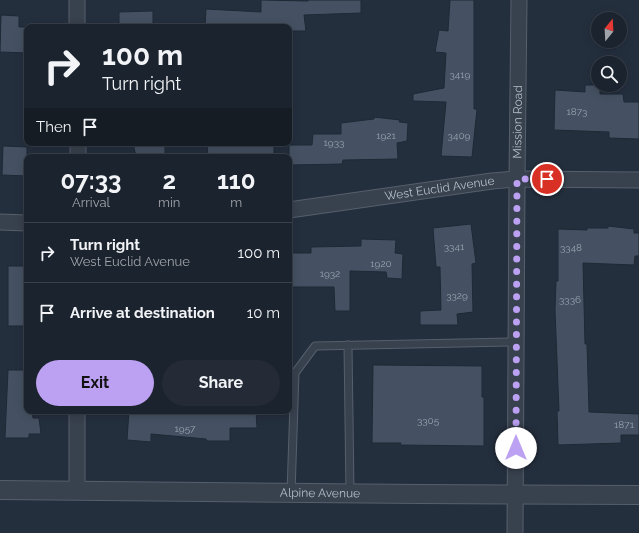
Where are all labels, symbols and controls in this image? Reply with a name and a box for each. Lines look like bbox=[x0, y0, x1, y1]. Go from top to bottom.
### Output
north arrow bbox=[591, 12, 627, 48]
map controls bbox=[591, 12, 627, 92]
text: 100 m bbox=[102, 39, 183, 72]
icon: right bbox=[36, 40, 88, 92]
button: search bbox=[591, 56, 627, 92]
house number: 3419 bbox=[450, 69, 471, 80]
text: Turn right bbox=[102, 73, 181, 94]
street label: Mission Road bbox=[510, 85, 525, 159]
house number: 1873 bbox=[567, 106, 587, 117]
icon: arrive bbox=[79, 116, 101, 138]
text: Then bbox=[36, 118, 71, 136]
house number: 1921 bbox=[376, 130, 397, 141]
house number: 3409 bbox=[448, 130, 471, 141]
house number: 1933 bbox=[324, 137, 344, 148]
pin bbox=[530, 162, 564, 196]
text: 07:33 bbox=[61, 166, 121, 195]
text: 2 bbox=[162, 166, 176, 195]
text: 110 bbox=[217, 166, 255, 195]
icon: arrive bbox=[536, 168, 558, 190]
street label: West Euclid Avenue bbox=[384, 174, 495, 203]
text: Arrival bbox=[72, 195, 110, 210]
text: min bbox=[158, 195, 180, 210]
text: m bbox=[230, 195, 242, 210]
text: Turn right bbox=[70, 236, 140, 254]
house number: 3341 bbox=[444, 241, 465, 252]
icon: right bbox=[36, 242, 58, 264]
house number: 3348 bbox=[560, 242, 582, 253]
text: 100 m bbox=[238, 244, 280, 262]
text: West Euclid Avenue bbox=[70, 254, 190, 269]
house number: 1920 bbox=[370, 258, 392, 269]
house number: 1932 bbox=[320, 268, 340, 279]
house number: 3329 bbox=[446, 290, 468, 301]
house number: 3336 bbox=[559, 294, 581, 305]
icon: arrive bbox=[36, 302, 58, 324]
text: Arrive at destination bbox=[70, 304, 215, 322]
text: 10 m bbox=[247, 304, 280, 322]
button: Exit bbox=[36, 360, 154, 406]
button: Share bbox=[162, 360, 280, 406]
house number: 3305 bbox=[417, 415, 440, 426]
house number: 1871 bbox=[614, 419, 635, 430]
house number: 1957 bbox=[175, 423, 196, 434]
position arrow bbox=[495, 427, 537, 469]
street label: Alpine Avenue bbox=[280, 486, 360, 500]

